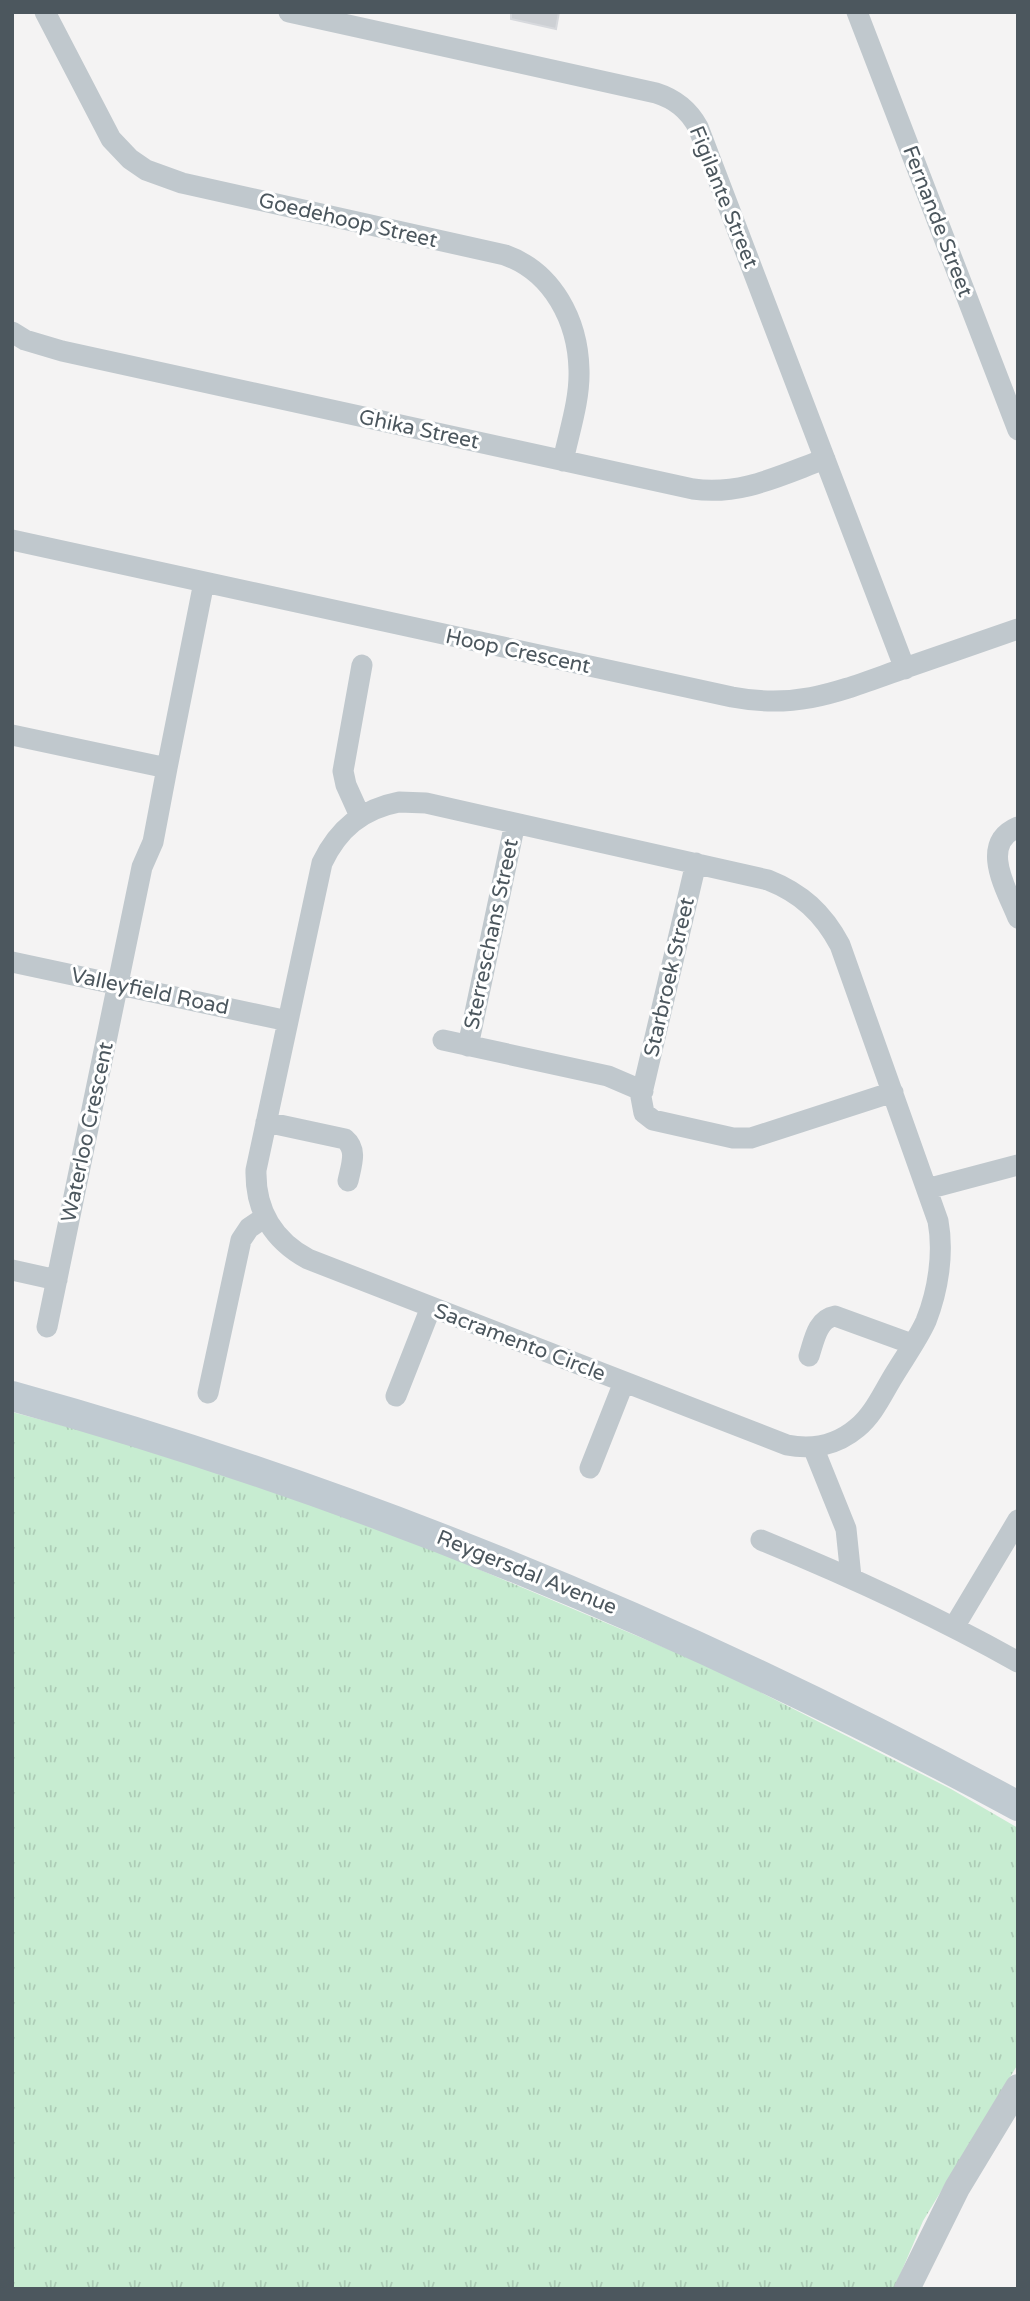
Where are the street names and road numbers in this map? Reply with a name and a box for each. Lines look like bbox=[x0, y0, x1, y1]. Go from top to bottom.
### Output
street label: Figilante Street bbox=[684, 122, 763, 272]
street label: Fernande Street bbox=[897, 142, 978, 300]
street label: Goedehoop Street bbox=[256, 188, 440, 253]
street label: Ghika Street bbox=[356, 405, 481, 454]
street label: Hoop Crescent bbox=[443, 624, 593, 679]
street label: Sterreschans Street bbox=[459, 837, 524, 1032]
street label: Starbroek Street bbox=[639, 895, 700, 1059]
street label: Valleyfield Road bbox=[69, 963, 231, 1020]
street label: Waterloo Crescent bbox=[56, 1040, 119, 1225]
street label: Sacramento Circle bbox=[431, 1298, 609, 1387]
street label: Reygersdal Avenue bbox=[433, 1525, 621, 1620]

